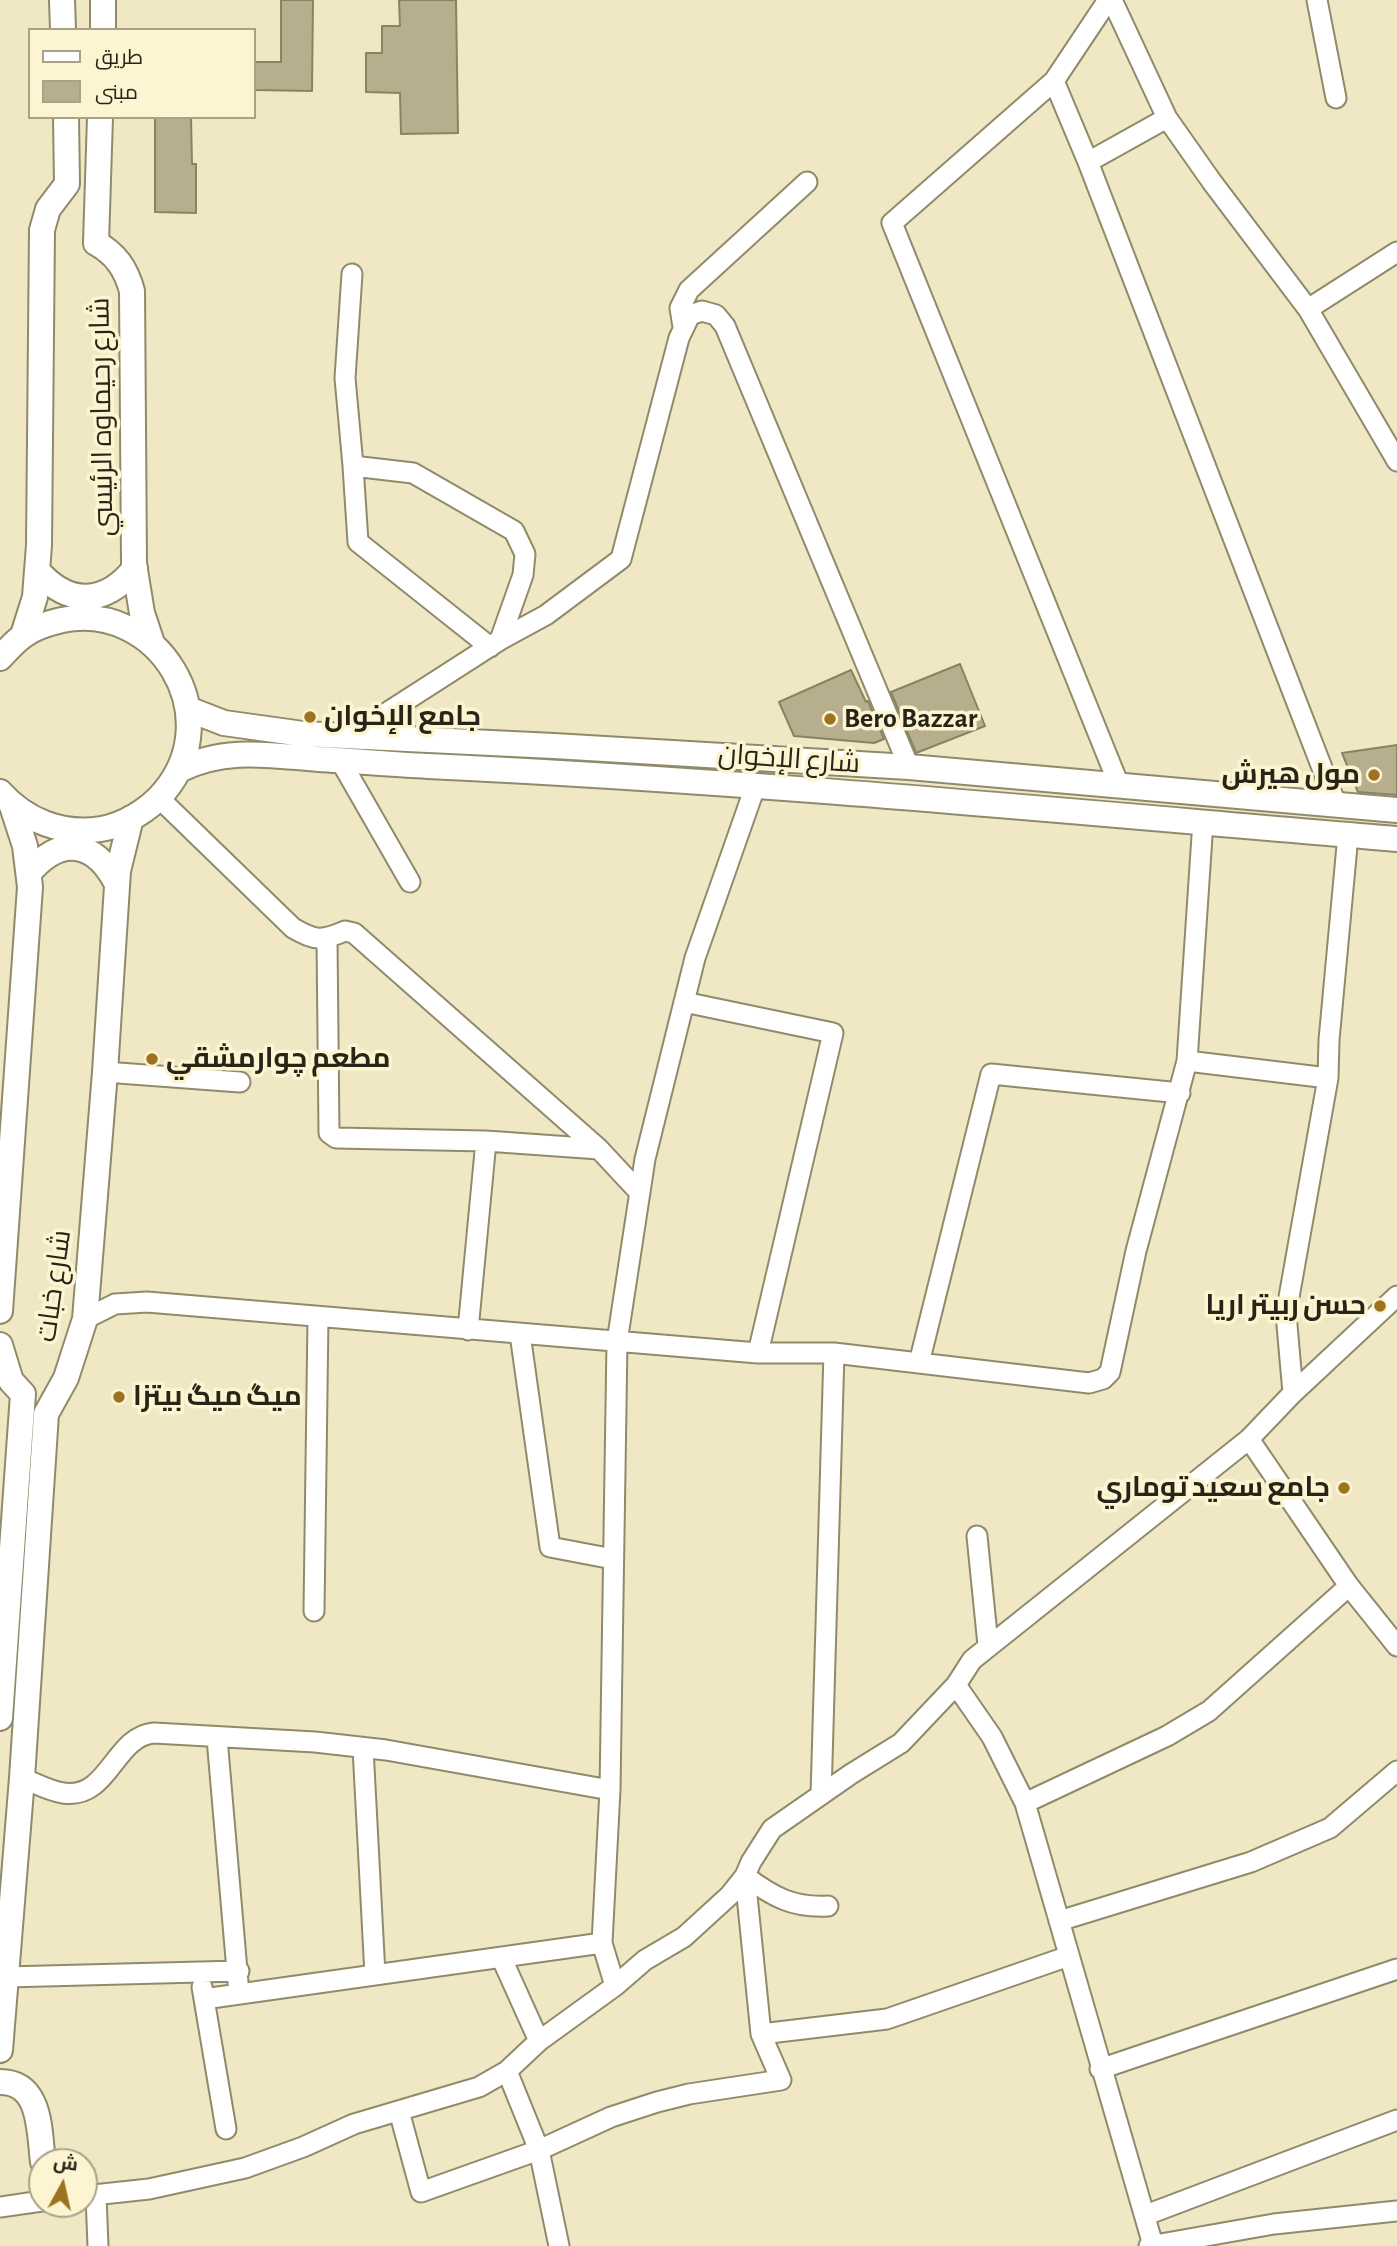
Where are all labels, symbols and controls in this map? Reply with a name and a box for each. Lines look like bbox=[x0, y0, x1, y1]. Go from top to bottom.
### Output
legend bbox=[28, 28, 256, 119]
text: طريق bbox=[95, 47, 143, 68]
text: مبنى bbox=[95, 82, 138, 103]
street label: شارع رحيماوه الرئيسي bbox=[83, 297, 121, 537]
place label: جامع الإخوان bbox=[324, 700, 481, 734]
place label: Bero Bazzar bbox=[844, 702, 978, 736]
marker: جامع الإخوان bbox=[302, 709, 318, 725]
marker: Bero Bazzar bbox=[822, 711, 838, 727]
street label: شارع الإخوان bbox=[717, 737, 861, 781]
place label: مول هيرش bbox=[1222, 758, 1360, 792]
marker: مول هيرش bbox=[1366, 767, 1382, 783]
place label: مطعم چوارمشقي bbox=[166, 1042, 391, 1076]
marker: مطعم چوارمشقي bbox=[144, 1051, 160, 1067]
street label: شارع خبات bbox=[29, 1228, 79, 1344]
place label: حسن ربيتر اريا bbox=[1206, 1289, 1366, 1323]
marker: حسن ربيتر اريا bbox=[1372, 1298, 1388, 1314]
place label: ميگ ميگ بيتزا bbox=[133, 1380, 302, 1414]
marker: ميگ ميگ بيتزا bbox=[111, 1389, 127, 1405]
place label: جامع سعيد توماري bbox=[1096, 1471, 1330, 1505]
marker: جامع سعيد توماري bbox=[1336, 1480, 1352, 1496]
north arrow bbox=[28, 2148, 98, 2218]
text: ش bbox=[52, 2153, 79, 2175]

